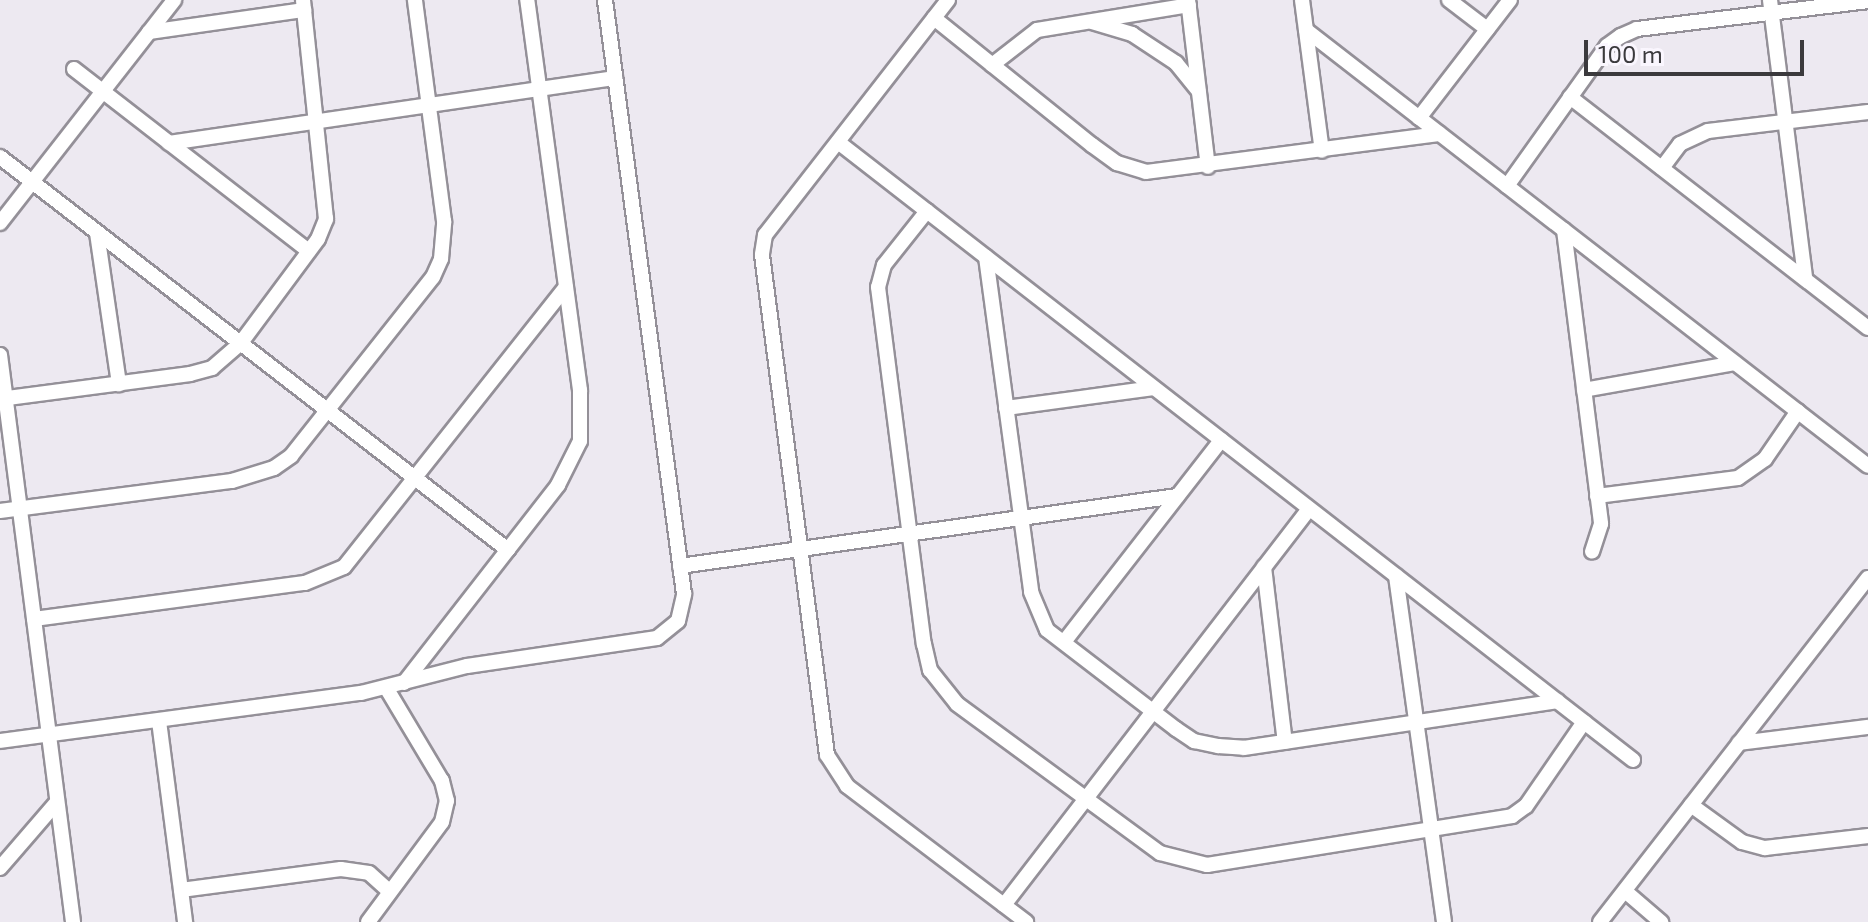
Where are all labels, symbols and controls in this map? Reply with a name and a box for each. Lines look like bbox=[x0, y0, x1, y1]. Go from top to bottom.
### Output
scale bar bbox=[1588, 24, 1808, 74]
text: 100 m bbox=[1598, 39, 1663, 68]

